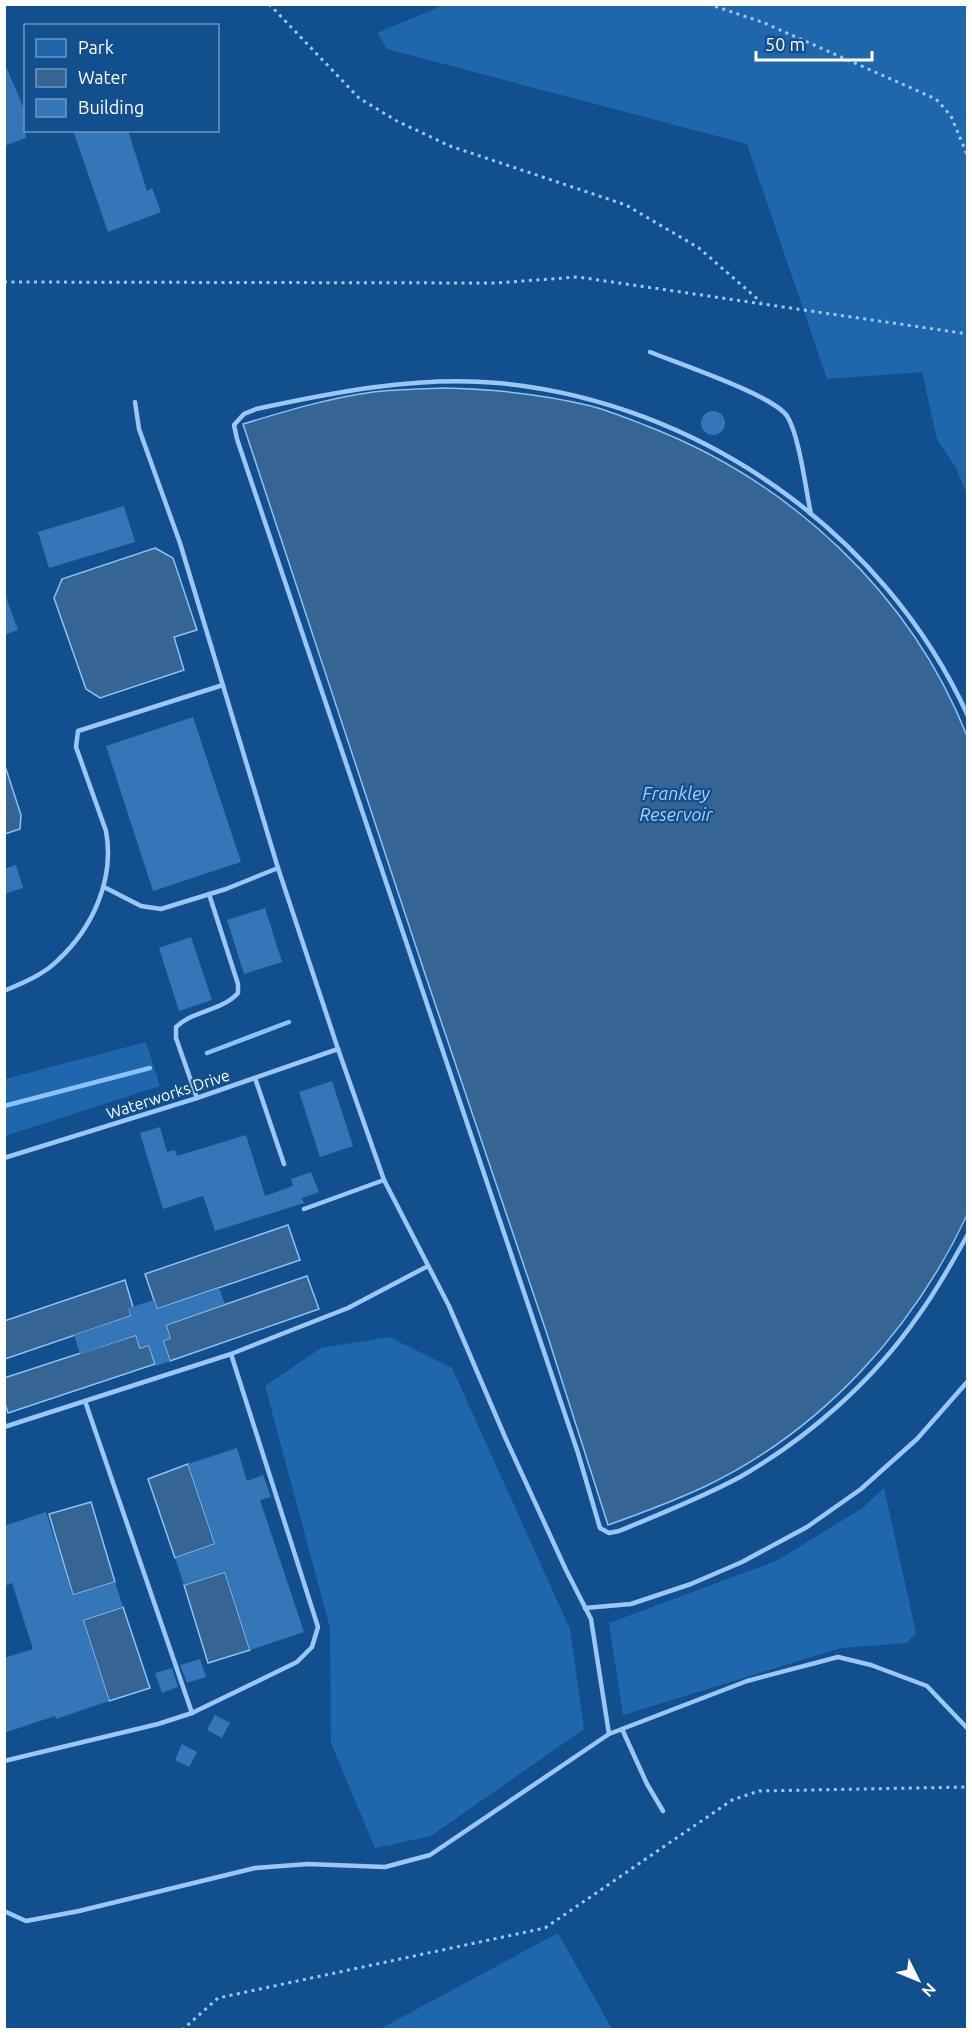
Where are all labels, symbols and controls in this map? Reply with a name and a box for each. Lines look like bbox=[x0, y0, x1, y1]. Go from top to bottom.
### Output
legend bbox=[24, 24, 219, 132]
scale bar bbox=[756, 24, 872, 62]
text: 50 m bbox=[765, 34, 805, 54]
text: Park bbox=[78, 37, 114, 57]
text: Water bbox=[78, 67, 128, 87]
text: Building bbox=[78, 97, 144, 117]
water label: Frankley Reservoir bbox=[639, 783, 714, 824]
street label: Waterworks Drive bbox=[104, 1066, 232, 1122]
north arrow bbox=[888, 1950, 948, 2010]
text: N bbox=[918, 1980, 940, 2001]

